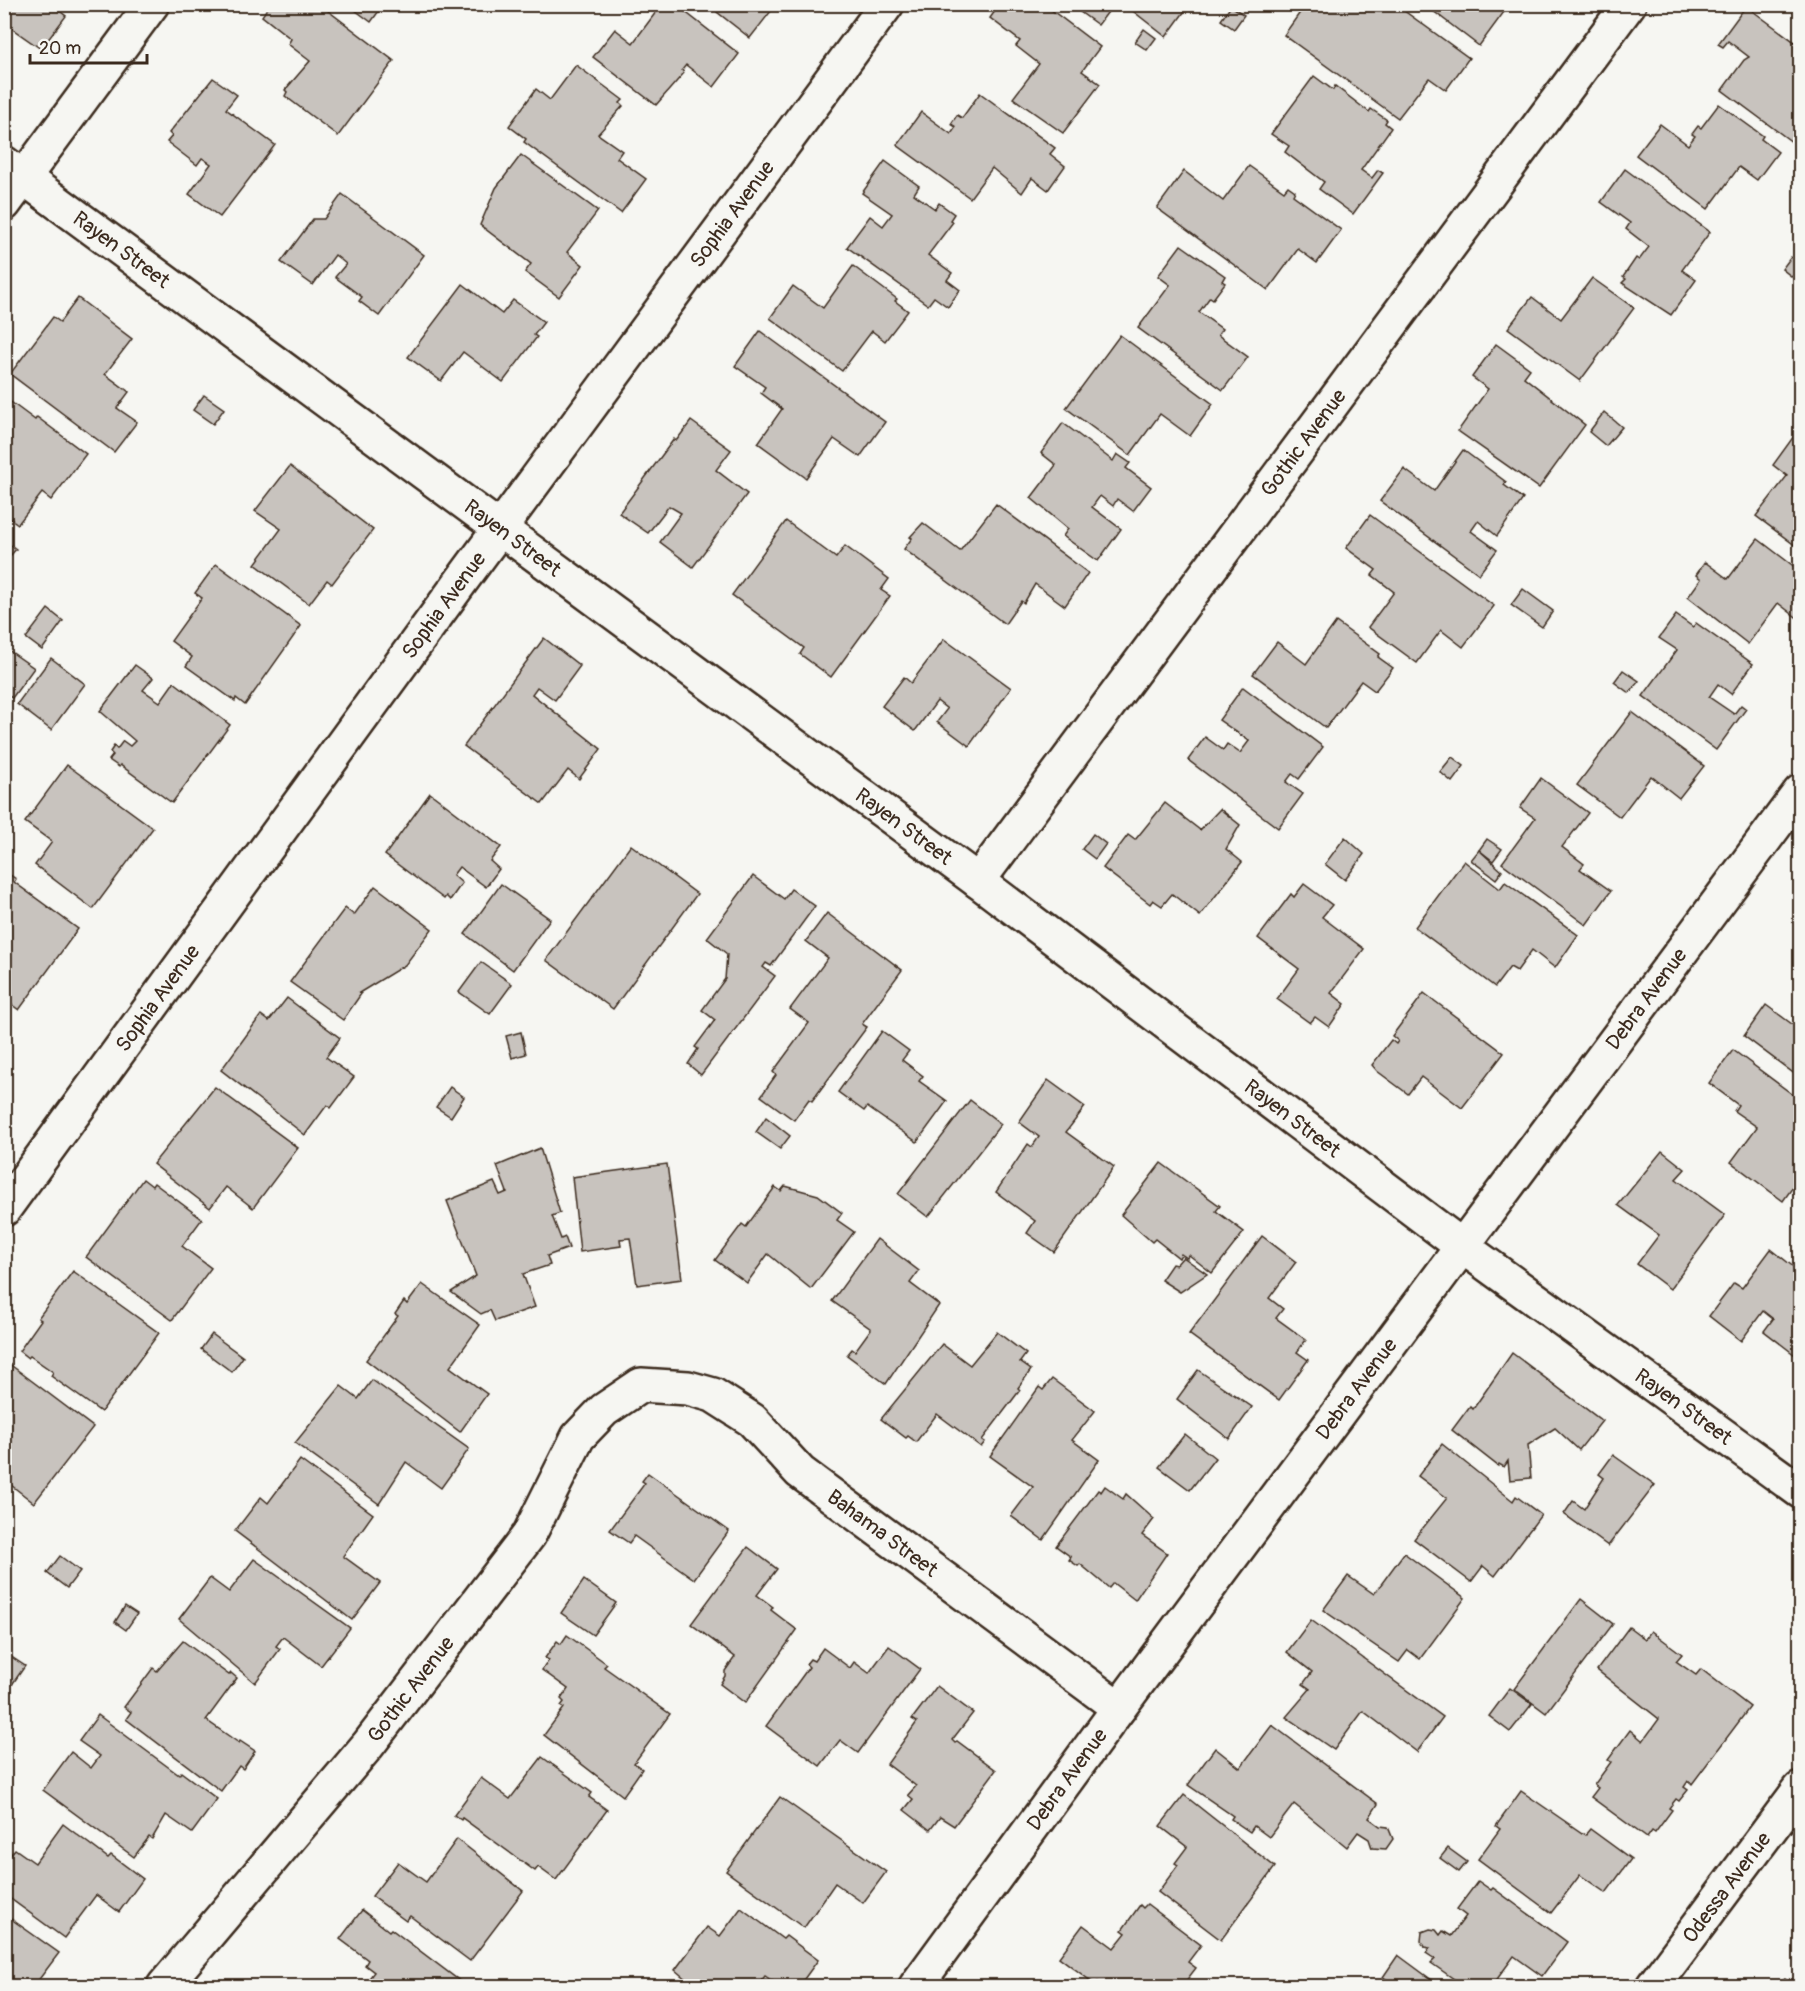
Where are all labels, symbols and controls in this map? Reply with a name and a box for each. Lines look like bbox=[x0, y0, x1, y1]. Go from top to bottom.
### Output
scale bar bbox=[30, 27, 147, 65]
text: 20 m bbox=[39, 37, 81, 60]
street label: Sophia Avenue bbox=[684, 155, 781, 273]
street label: Rayen Street bbox=[67, 205, 176, 295]
street label: Gothic Avenue bbox=[1255, 383, 1353, 502]
street label: Rayen Street bbox=[458, 494, 567, 583]
street label: Sophia Avenue bbox=[396, 546, 493, 664]
street label: Rayen Street bbox=[850, 782, 958, 872]
street label: Sophia Avenue bbox=[110, 939, 207, 1057]
street label: Debra Avenue bbox=[1600, 942, 1694, 1055]
street label: Rayen Street bbox=[1238, 1074, 1346, 1164]
street label: Debra Avenue bbox=[1310, 1332, 1404, 1445]
street label: Rayen Street bbox=[1629, 1363, 1738, 1452]
street label: Bahama Street bbox=[822, 1484, 944, 1584]
street label: Gothic Avenue bbox=[362, 1630, 461, 1748]
street label: Debra Avenue bbox=[1021, 1723, 1114, 1836]
street label: Odessa Avenue bbox=[1677, 1826, 1778, 1949]

